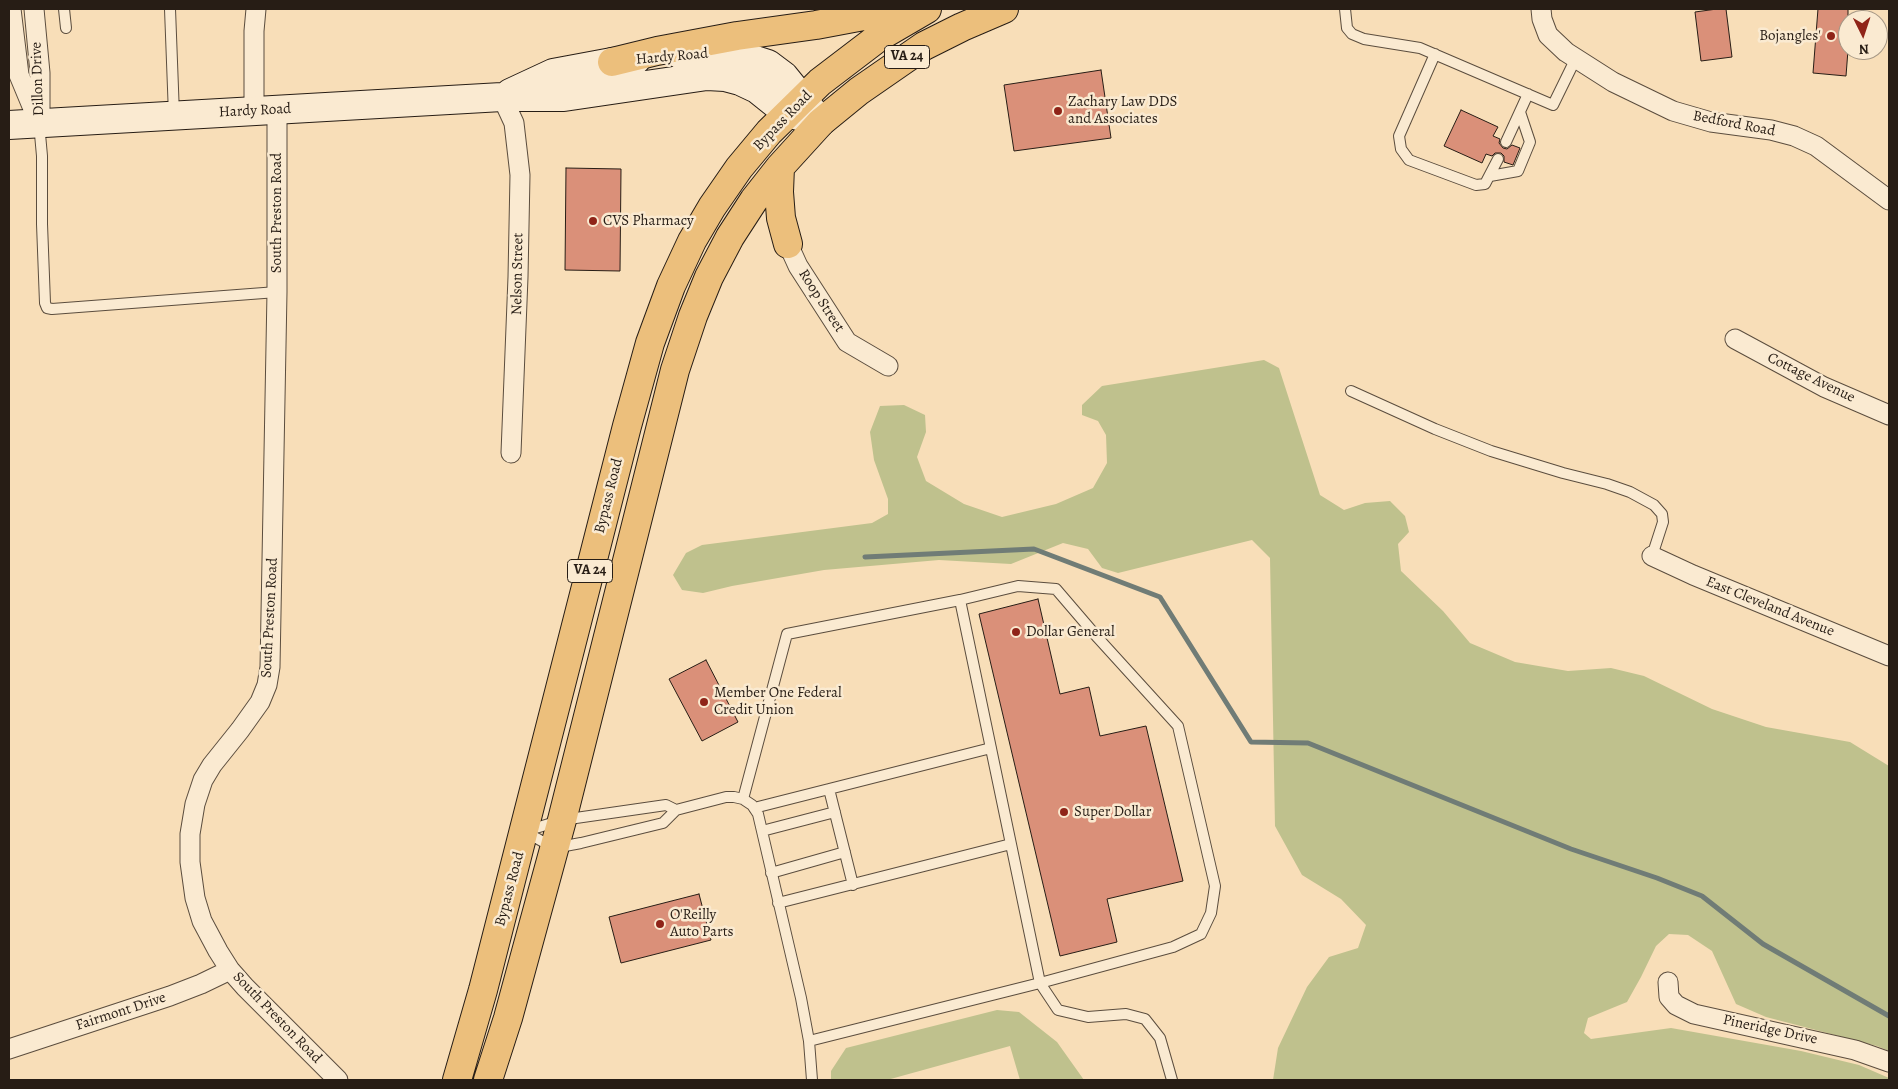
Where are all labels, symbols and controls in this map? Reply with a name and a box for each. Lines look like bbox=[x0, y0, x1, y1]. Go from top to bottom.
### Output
north arrow bbox=[1838, 10, 1888, 60]
place label: Bojangles' bbox=[1759, 27, 1821, 45]
marker: Bojangles' bbox=[1825, 30, 1837, 42]
text: N bbox=[1858, 40, 1870, 59]
street label: Dillon Drive bbox=[28, 41, 48, 117]
street label: Hardy Road bbox=[635, 45, 709, 69]
road number: VA 24 bbox=[884, 46, 930, 68]
street label: Bypass Road bbox=[750, 87, 816, 155]
place label: Zachary Law DDS and Associates bbox=[1068, 93, 1177, 128]
street label: Hardy Road bbox=[218, 100, 292, 122]
marker: Zachary Law DDS and Associates bbox=[1052, 105, 1064, 117]
street label: Bedford Road bbox=[1691, 107, 1777, 141]
street label: South Preston Road bbox=[268, 153, 286, 273]
place label: CVS Pharmacy bbox=[603, 212, 694, 230]
marker: CVS Pharmacy bbox=[587, 215, 599, 227]
street label: Nelson Street bbox=[508, 233, 528, 315]
street label: Roop Street bbox=[794, 266, 848, 336]
street label: Cottage Avenue bbox=[1764, 349, 1858, 407]
street label: Bypass Road bbox=[591, 457, 627, 535]
street label: South Preston Road bbox=[258, 557, 282, 679]
road number: VA 24 bbox=[568, 560, 612, 582]
street label: East Cleveland Avenue bbox=[1703, 573, 1837, 641]
place label: Dollar General bbox=[1026, 623, 1115, 641]
marker: Dollar General bbox=[1010, 626, 1022, 638]
place label: Member One Federal Credit Union bbox=[714, 684, 842, 719]
marker: Member One Federal Credit Union bbox=[698, 696, 710, 708]
place label: Super Dollar bbox=[1074, 803, 1151, 821]
marker: Super Dollar bbox=[1058, 806, 1070, 818]
street label: Bypass Road bbox=[491, 850, 529, 928]
place label: O'Reilly Auto Parts bbox=[670, 906, 734, 941]
marker: O'Reilly Auto Parts bbox=[654, 918, 666, 930]
street label: South Preston Road bbox=[229, 968, 325, 1068]
street label: Fairmont Drive bbox=[74, 989, 168, 1035]
street label: Pineridge Drive bbox=[1721, 1011, 1819, 1049]

